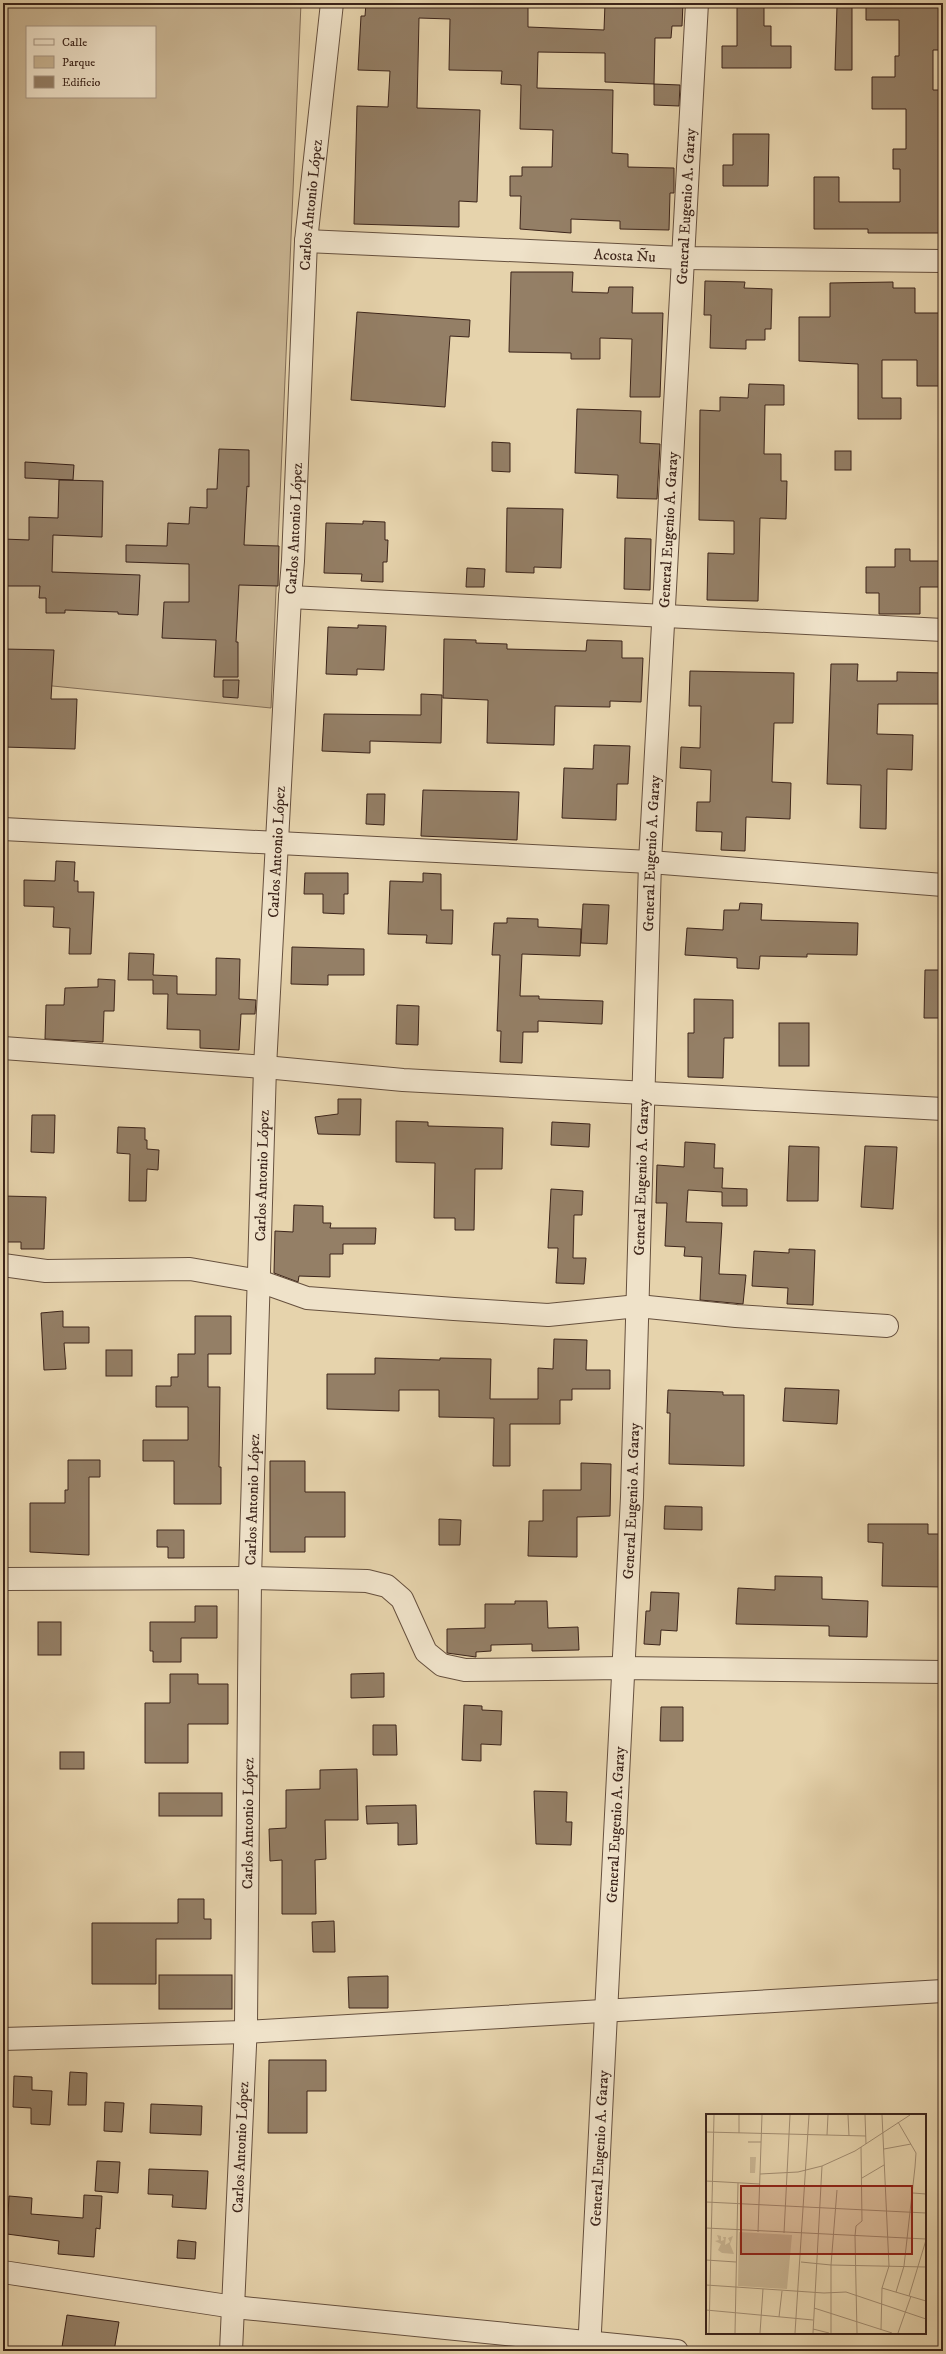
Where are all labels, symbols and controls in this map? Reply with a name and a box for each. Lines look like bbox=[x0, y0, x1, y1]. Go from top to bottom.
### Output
legend bbox=[26, 26, 156, 98]
text: Calle bbox=[62, 35, 87, 50]
text: Parque bbox=[62, 55, 95, 70]
text: Edificio bbox=[62, 75, 101, 90]
street label: General Eugenio A. Garay bbox=[673, 127, 700, 285]
street label: Carlos Antonio López bbox=[296, 138, 327, 271]
street label: Acosta Ñu bbox=[593, 245, 656, 267]
street label: General Eugenio A. Garay bbox=[655, 450, 682, 609]
street label: Carlos Antonio López bbox=[281, 462, 307, 595]
street label: General Eugenio A. Garay bbox=[639, 774, 665, 932]
street label: Carlos Antonio López bbox=[264, 785, 290, 918]
street label: General Eugenio A. Garay bbox=[630, 1098, 653, 1256]
street label: Carlos Antonio López bbox=[251, 1109, 274, 1242]
street label: General Eugenio A. Garay bbox=[619, 1422, 644, 1580]
street label: Carlos Antonio López bbox=[241, 1433, 264, 1566]
street label: General Eugenio A. Garay bbox=[603, 1745, 629, 1903]
street label: Carlos Antonio López bbox=[238, 1757, 258, 1889]
street label: General Eugenio A. Garay bbox=[586, 2069, 613, 2227]
street label: Carlos Antonio López bbox=[228, 2080, 253, 2214]
inset map bbox=[706, 2114, 926, 2334]

